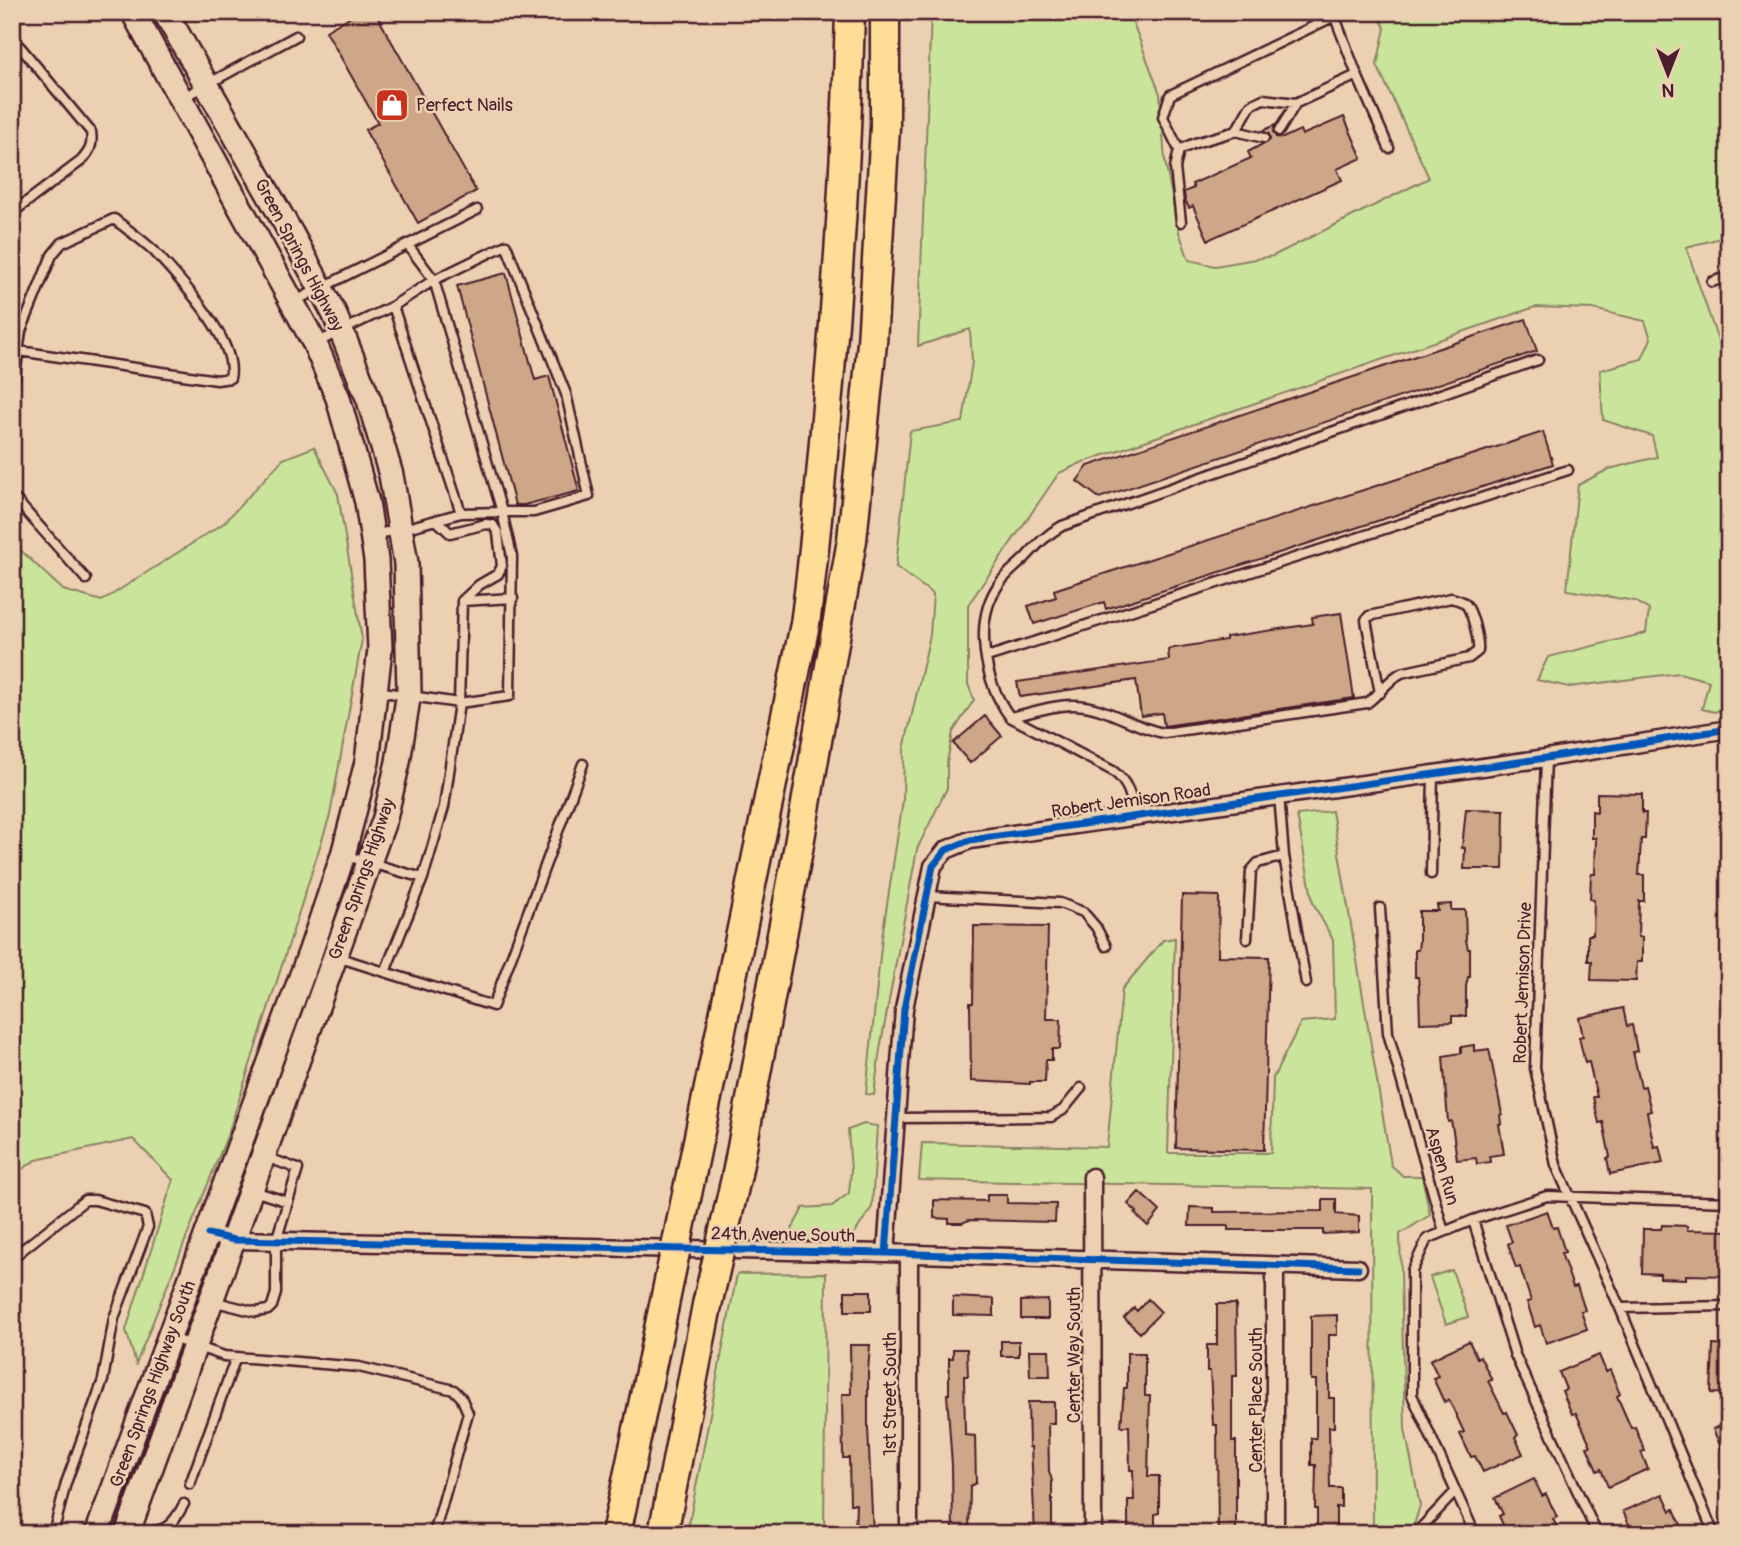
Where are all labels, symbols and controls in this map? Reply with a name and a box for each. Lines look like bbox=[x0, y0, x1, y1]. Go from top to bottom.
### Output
north arrow bbox=[1632, 38, 1702, 108]
text: N bbox=[1661, 78, 1674, 102]
shop icon: Perfect Nails bbox=[373, 86, 411, 124]
place label: Perfect Nails bbox=[416, 94, 513, 117]
street label: Green Springs Highway bbox=[249, 175, 349, 336]
street label: Robert Jemison Road bbox=[1050, 778, 1212, 824]
street label: Green Springs Highway bbox=[324, 795, 401, 963]
street label: Robert Jemison Drive bbox=[1509, 902, 1537, 1064]
street label: Aspen Run bbox=[1420, 1124, 1464, 1208]
street label: 24th Avenue South bbox=[711, 1222, 855, 1248]
street label: Green Springs Highway South bbox=[105, 1277, 201, 1491]
street label: Center Way South bbox=[1063, 1287, 1086, 1423]
street label: Center Place South bbox=[1245, 1327, 1268, 1473]
street label: 1st Street South bbox=[879, 1332, 902, 1456]

